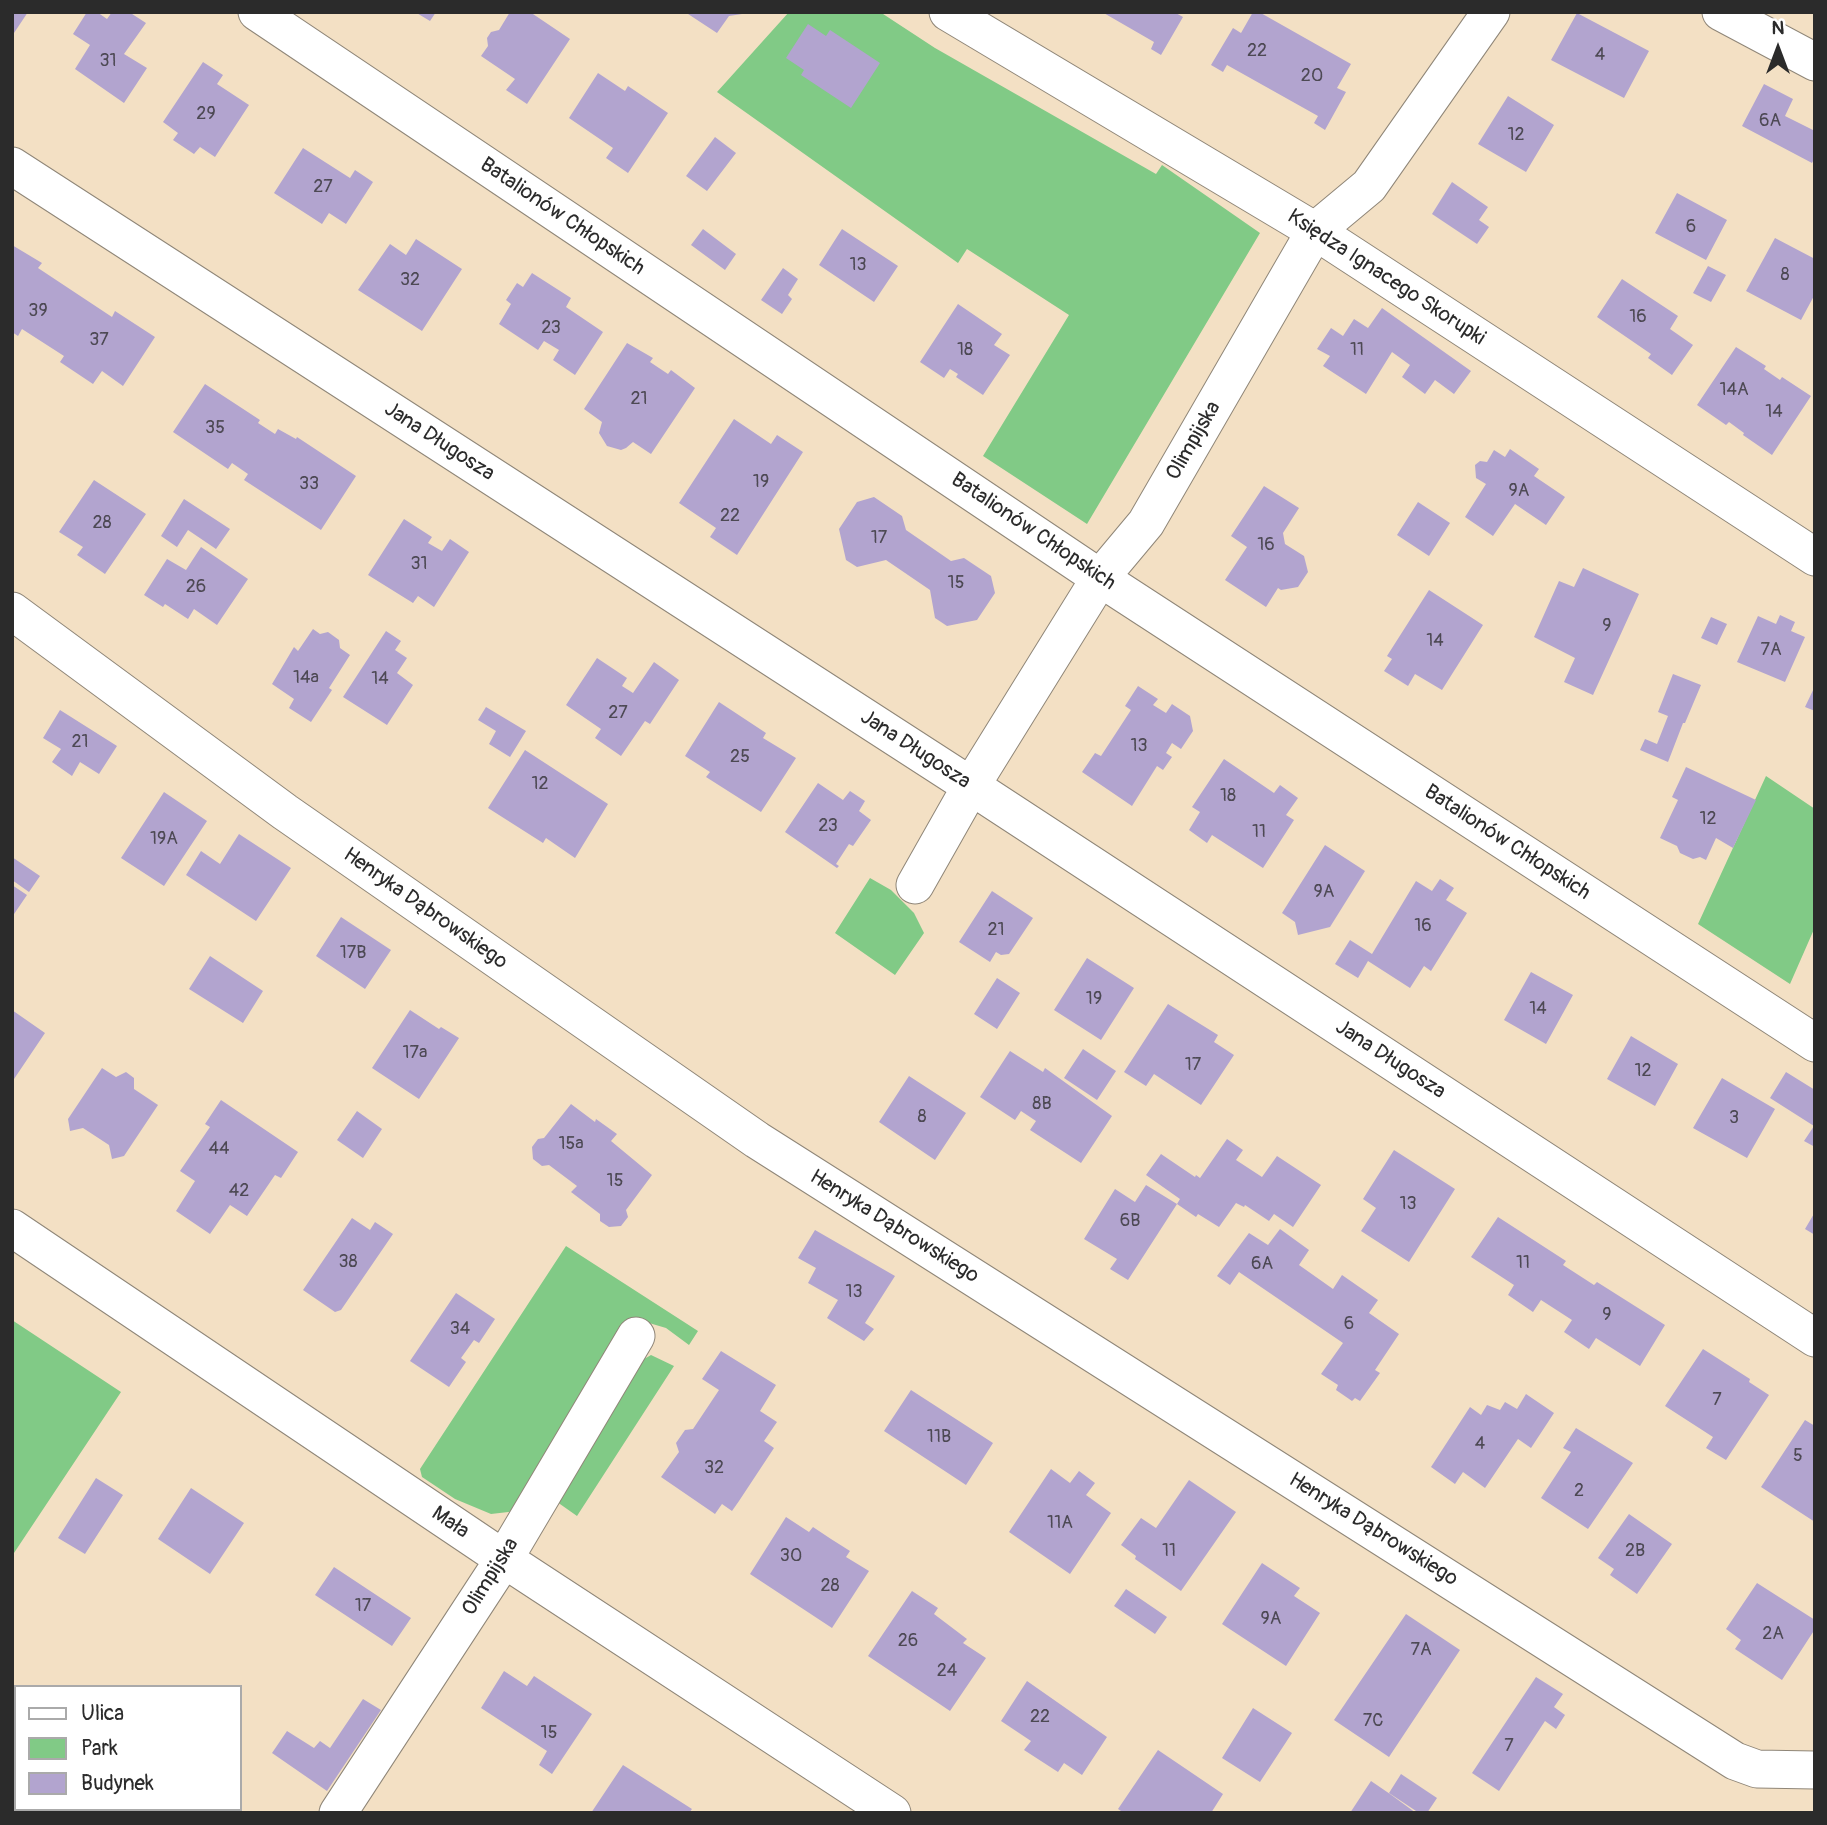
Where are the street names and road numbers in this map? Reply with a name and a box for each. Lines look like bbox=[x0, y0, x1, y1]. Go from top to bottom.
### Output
street label: Batalionów Chłopskich bbox=[475, 153, 649, 281]
street label: Księdza Ignacego Skorupki bbox=[1282, 205, 1490, 351]
street label: Jana Długosza bbox=[379, 397, 499, 487]
street label: Olimpijska bbox=[1161, 397, 1227, 485]
street label: Batalionów Chłopskich bbox=[946, 468, 1120, 596]
street label: Jana Długosza bbox=[855, 705, 975, 795]
street label: Batalionów Chłopskich bbox=[1419, 780, 1595, 906]
street label: Henryka Dąbrowskiego bbox=[338, 843, 512, 975]
street label: Jana Długosza bbox=[1330, 1015, 1450, 1105]
street label: Henryka Dąbrowskiego bbox=[805, 1165, 983, 1289]
street label: Henryka Dąbrowskiego bbox=[1284, 1468, 1462, 1592]
street label: Mała bbox=[426, 1501, 474, 1545]
street label: Olimpijska bbox=[457, 1533, 525, 1621]

